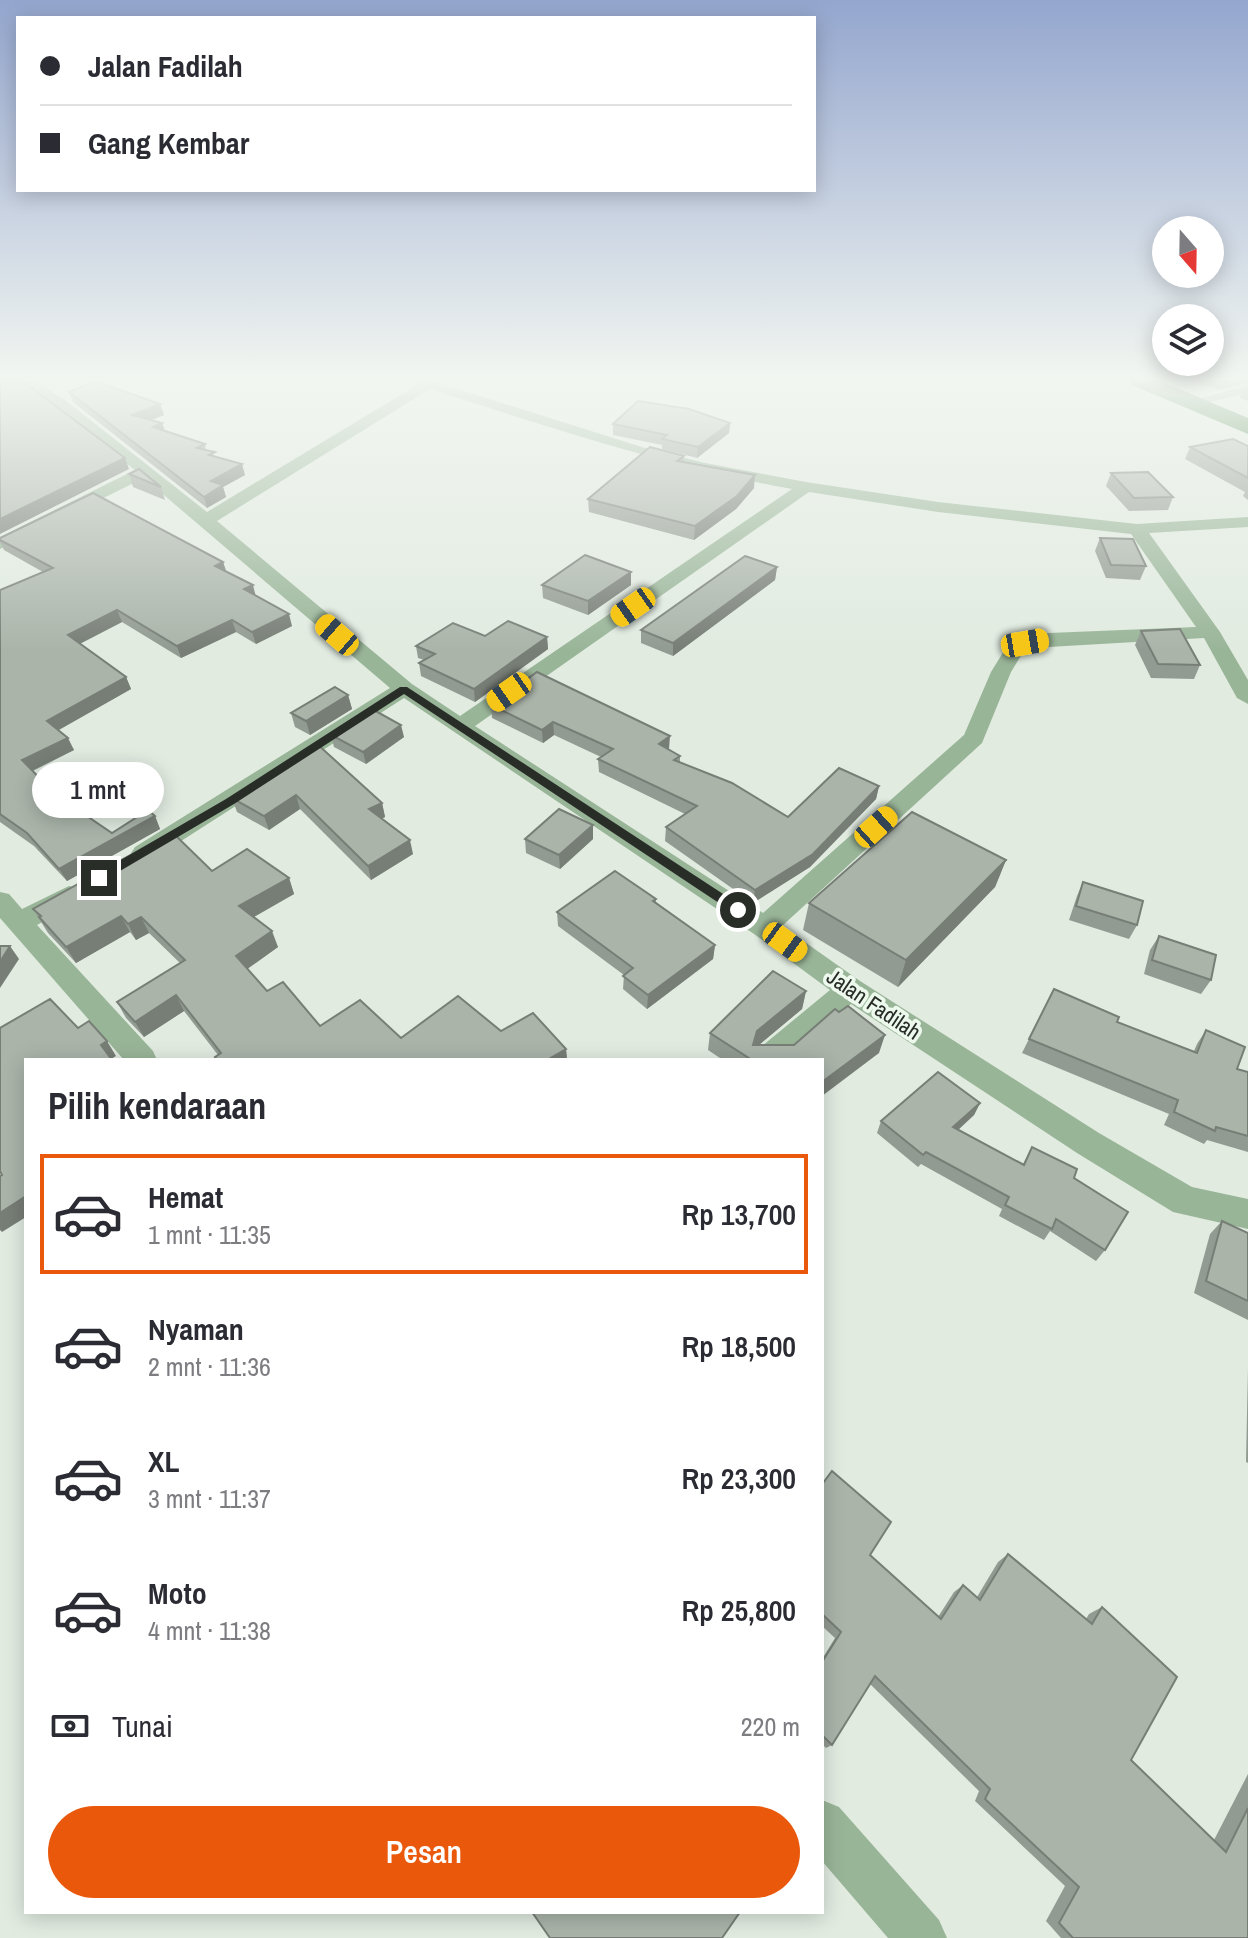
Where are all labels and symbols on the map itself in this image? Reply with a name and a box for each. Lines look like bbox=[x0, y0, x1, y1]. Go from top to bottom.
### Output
north arrow bbox=[1152, 216, 1224, 288]
car bbox=[606, 583, 660, 631]
car bbox=[311, 610, 363, 660]
car bbox=[999, 627, 1051, 659]
car bbox=[482, 668, 536, 716]
callout: 1 mnt bbox=[33, 762, 165, 818]
car bbox=[850, 802, 902, 852]
route end bbox=[81, 860, 117, 896]
route start bbox=[720, 892, 756, 928]
car bbox=[759, 918, 811, 966]
street label: Jalan Fadilah bbox=[821, 962, 927, 1046]

